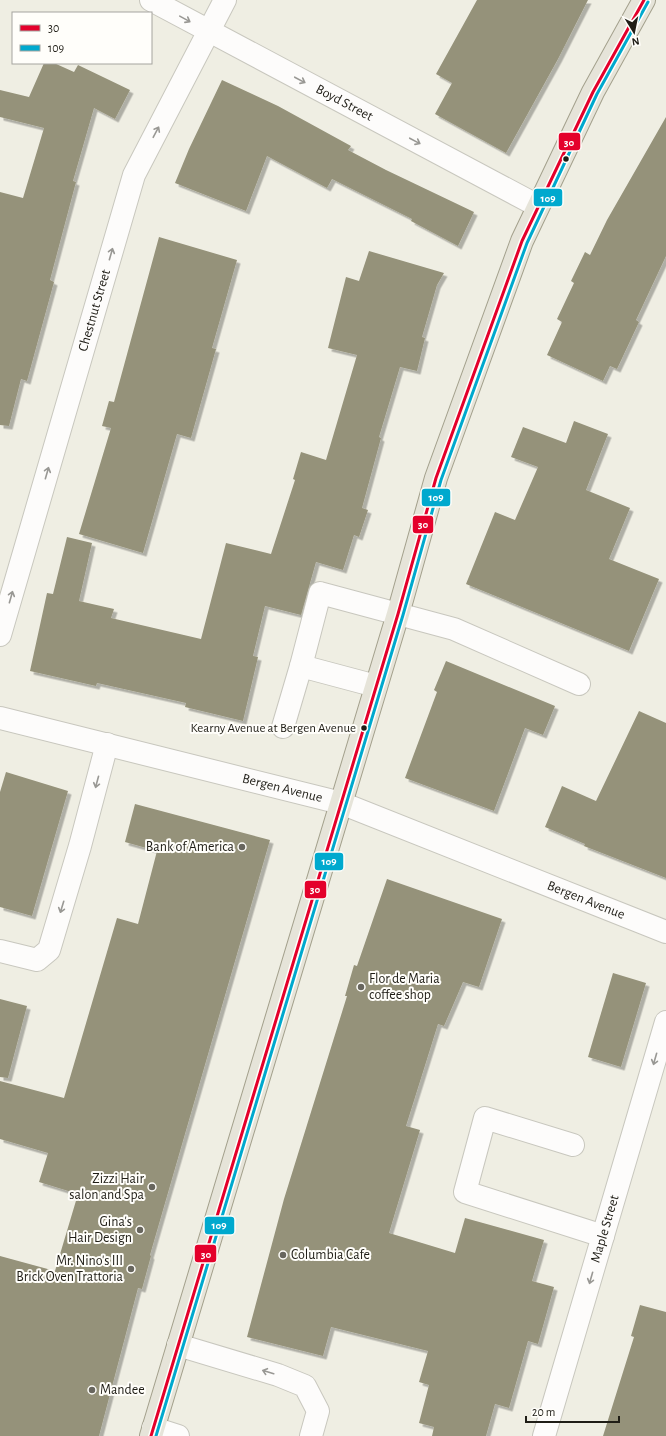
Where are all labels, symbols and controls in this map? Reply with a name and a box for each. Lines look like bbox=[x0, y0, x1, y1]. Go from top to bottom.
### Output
legend bbox=[12, 12, 152, 64]
north arrow bbox=[614, 12, 654, 52]
one-way arrow bbox=[179, 15, 191, 23]
text: 30 bbox=[48, 22, 59, 34]
text: N bbox=[631, 35, 640, 47]
text: 109 bbox=[48, 42, 64, 54]
one-way arrow bbox=[294, 77, 306, 84]
street label: Boyd Street bbox=[313, 82, 376, 124]
one-way arrow bbox=[153, 127, 160, 139]
line badge: 30 bbox=[558, 132, 581, 151]
text: 30 bbox=[564, 137, 574, 148]
one-way arrow bbox=[409, 138, 421, 145]
unlabelled marker bbox=[561, 154, 571, 164]
line badge: 109 bbox=[533, 188, 563, 207]
text: 109 bbox=[540, 193, 556, 204]
one-way arrow bbox=[108, 247, 115, 260]
street label: Chestnut Street bbox=[76, 267, 113, 353]
one-way arrow bbox=[44, 466, 51, 479]
line badge: 109 bbox=[421, 488, 451, 507]
text: 109 bbox=[428, 492, 444, 503]
line badge: 30 bbox=[412, 515, 434, 534]
text: 30 bbox=[418, 519, 428, 530]
one-way arrow bbox=[8, 591, 15, 604]
place label: Kearny Avenue at Bergen Avenue bbox=[191, 722, 356, 735]
marker: Kearny Avenue at Bergen Avenue bbox=[359, 723, 369, 733]
street label: Bergen Avenue bbox=[241, 772, 324, 805]
one-way arrow bbox=[93, 775, 100, 788]
place label: Bank of America bbox=[146, 840, 235, 854]
marker: Bank of America bbox=[237, 842, 247, 852]
line badge: 109 bbox=[314, 852, 344, 871]
text: 109 bbox=[321, 856, 337, 867]
street label: Bergen Avenue bbox=[545, 879, 627, 922]
line badge: 30 bbox=[304, 880, 327, 899]
text: 30 bbox=[310, 884, 320, 895]
one-way arrow bbox=[58, 900, 65, 913]
place label: Flor de Maria coffee shop bbox=[369, 972, 440, 1002]
marker: Flor de Maria coffee shop bbox=[356, 982, 366, 992]
one-way arrow bbox=[651, 1053, 658, 1066]
place label: Zizzi Hair salon and Spa bbox=[69, 1172, 145, 1202]
marker: Zizzi Hair salon and Spa bbox=[147, 1182, 157, 1192]
street label: Maple Street bbox=[588, 1193, 622, 1264]
place label: Gina's Hair Design bbox=[68, 1215, 132, 1245]
line badge: 109 bbox=[204, 1216, 235, 1235]
text: 109 bbox=[211, 1220, 227, 1231]
marker: Gina's Hair Design bbox=[135, 1225, 145, 1235]
line badge: 30 bbox=[194, 1244, 217, 1263]
place label: Columbia Cafe bbox=[291, 1248, 370, 1262]
text: 30 bbox=[201, 1249, 211, 1260]
marker: Columbia Cafe bbox=[278, 1250, 288, 1260]
place label: Mr. Nino's III Brick Oven Trattoria bbox=[16, 1254, 124, 1284]
marker: Mr. Nino's III Brick Oven Trattoria bbox=[126, 1264, 136, 1274]
one-way arrow bbox=[587, 1271, 594, 1284]
one-way arrow bbox=[262, 1368, 275, 1375]
place label: Mandee bbox=[100, 1383, 145, 1397]
marker: Mandee bbox=[87, 1385, 97, 1395]
scale bar bbox=[526, 1398, 619, 1424]
text: 20 m bbox=[532, 1406, 555, 1418]

